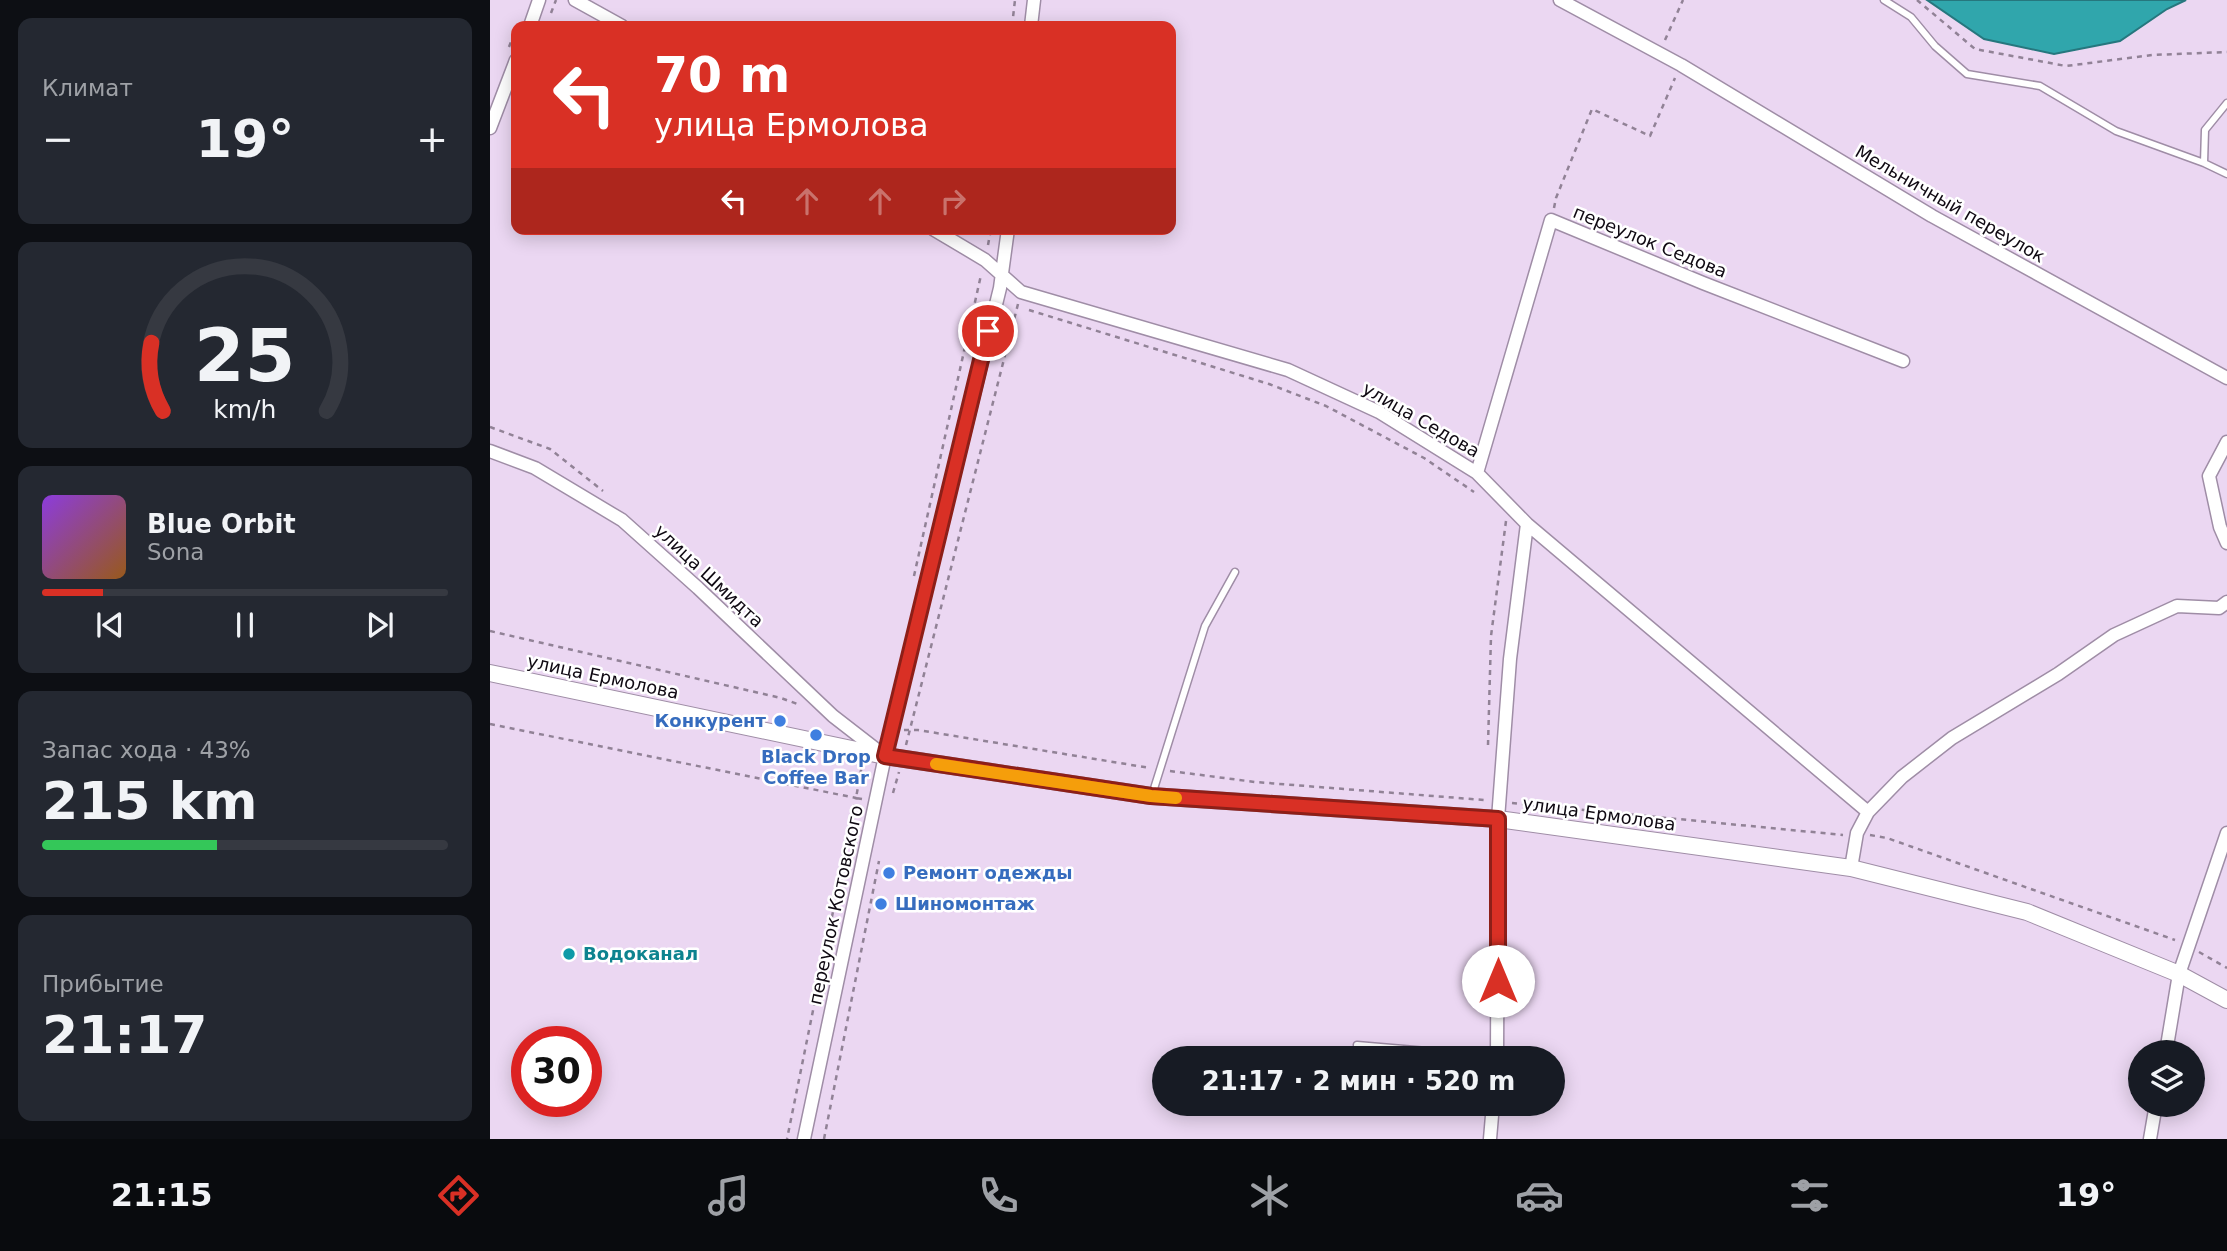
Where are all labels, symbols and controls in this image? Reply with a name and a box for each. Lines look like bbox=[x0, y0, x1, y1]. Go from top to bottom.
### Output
text: 70 m bbox=[654, 47, 790, 104]
icon: left bbox=[539, 49, 630, 140]
text: Климат bbox=[42, 75, 133, 101]
text: улица Ермолова bbox=[654, 106, 929, 144]
text: 19° bbox=[196, 109, 294, 169]
text: − bbox=[42, 117, 74, 161]
text: + bbox=[416, 117, 448, 161]
street label: Мельничный переулок bbox=[1852, 141, 2049, 267]
icon: left bbox=[715, 182, 753, 220]
icon: ahead bbox=[788, 182, 826, 220]
icon: ahead bbox=[861, 182, 899, 220]
icon: right bbox=[934, 182, 972, 220]
street label: переулок Седова bbox=[1570, 201, 1730, 282]
pin bbox=[958, 301, 1018, 361]
icon: arrive bbox=[969, 312, 1007, 350]
text: 25 bbox=[194, 314, 296, 399]
street label: улица Седова bbox=[1359, 378, 1483, 462]
text: km/h bbox=[213, 395, 277, 424]
text: Blue Orbit bbox=[147, 509, 296, 539]
street label: улица Шмидта bbox=[650, 520, 768, 632]
text: Sona bbox=[147, 539, 204, 565]
icon: previous bbox=[91, 606, 129, 644]
icon: pause bbox=[226, 606, 264, 644]
icon: next bbox=[361, 606, 399, 644]
street label: улица Ермолова bbox=[525, 650, 681, 703]
place label: Конкурент bbox=[655, 710, 767, 731]
marker: Конкурент bbox=[772, 713, 788, 729]
marker: Black Drop Coffee Bar bbox=[808, 727, 824, 743]
text: Запас хода · 43% bbox=[42, 737, 251, 763]
place label: Black Drop Coffee Bar bbox=[761, 746, 871, 788]
text: 215 km bbox=[42, 771, 257, 831]
street label: улица Ермолова bbox=[1521, 792, 1677, 835]
street label: переулок Котовского bbox=[804, 803, 867, 1006]
place label: Ремонт одежды bbox=[903, 862, 1072, 883]
marker: Ремонт одежды bbox=[881, 865, 897, 881]
place label: Шиномонтаж bbox=[895, 893, 1035, 914]
marker: Шиномонтаж bbox=[873, 896, 889, 912]
place label: Водоканал bbox=[583, 943, 698, 964]
position arrow bbox=[1461, 944, 1535, 1018]
marker: Водоканал bbox=[561, 946, 577, 962]
text: Прибытие bbox=[42, 971, 164, 997]
text: 21:17 bbox=[42, 1005, 208, 1065]
speed limit sign: 30 bbox=[511, 1026, 602, 1117]
map controls bbox=[2128, 1040, 2205, 1117]
button: layers bbox=[2128, 1040, 2205, 1117]
text: 21:17 · 2 мин · 520 m bbox=[1202, 1066, 1515, 1096]
icon: directions bbox=[434, 1171, 483, 1220]
icon: music bbox=[704, 1171, 753, 1220]
icon: phone bbox=[974, 1171, 1023, 1220]
icon: climate bbox=[1245, 1171, 1294, 1220]
icon: car bbox=[1515, 1171, 1564, 1220]
icon: filters bbox=[1785, 1171, 1834, 1220]
text: 21:15 bbox=[111, 1176, 213, 1214]
text: 19° bbox=[2056, 1176, 2116, 1214]

